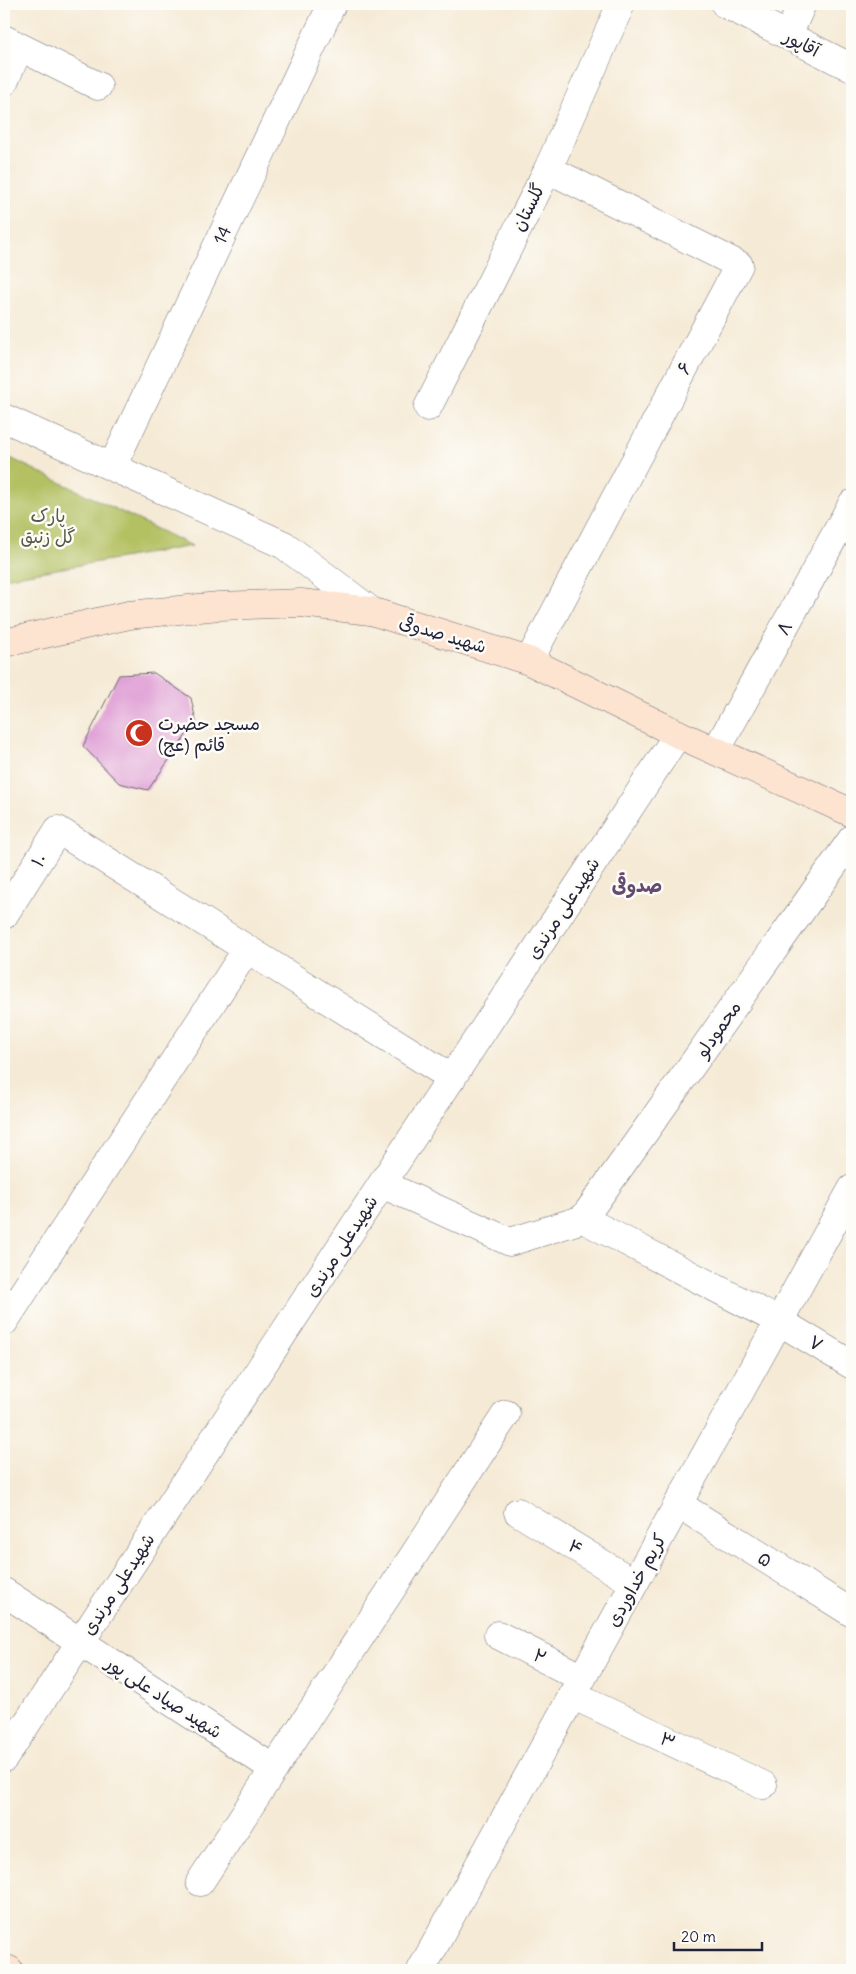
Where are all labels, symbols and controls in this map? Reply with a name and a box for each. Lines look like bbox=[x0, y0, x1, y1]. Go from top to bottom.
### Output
street label: آقاپور bbox=[778, 23, 825, 63]
street label: گلستان bbox=[506, 179, 550, 235]
street label: 14 bbox=[208, 222, 236, 248]
street label: ۶ bbox=[671, 358, 697, 378]
park label: پارک گل زنبق bbox=[21, 504, 76, 548]
street label: شهید صدوقی bbox=[397, 610, 489, 658]
street label: ۸ bbox=[771, 617, 797, 639]
place label: مسجد حضرت قائم (عج) bbox=[158, 712, 260, 759]
mosque icon: مسجد حضرت قائم (عج) bbox=[124, 718, 154, 748]
street label: ۱۰ bbox=[26, 849, 52, 871]
street label: شهیدعلی مرندی bbox=[521, 853, 605, 963]
district label: صدوقی bbox=[612, 872, 662, 899]
street label: محمودلو bbox=[690, 996, 746, 1063]
street label: شهیدعلی مرندی bbox=[299, 1191, 383, 1301]
street label: ۷ bbox=[805, 1330, 827, 1356]
street label: شهیدعلی مرندی bbox=[76, 1529, 160, 1639]
street label: کریم خداوردی bbox=[601, 1529, 674, 1632]
street label: ۴ bbox=[564, 1534, 588, 1560]
street label: ۵ bbox=[754, 1546, 776, 1572]
street label: ۲ bbox=[529, 1643, 551, 1669]
street label: شهید صیاد علی پور bbox=[99, 1650, 227, 1744]
street label: ۳ bbox=[656, 1726, 680, 1754]
scale bar bbox=[674, 1919, 761, 1951]
text: 20 m bbox=[681, 1927, 716, 1946]

